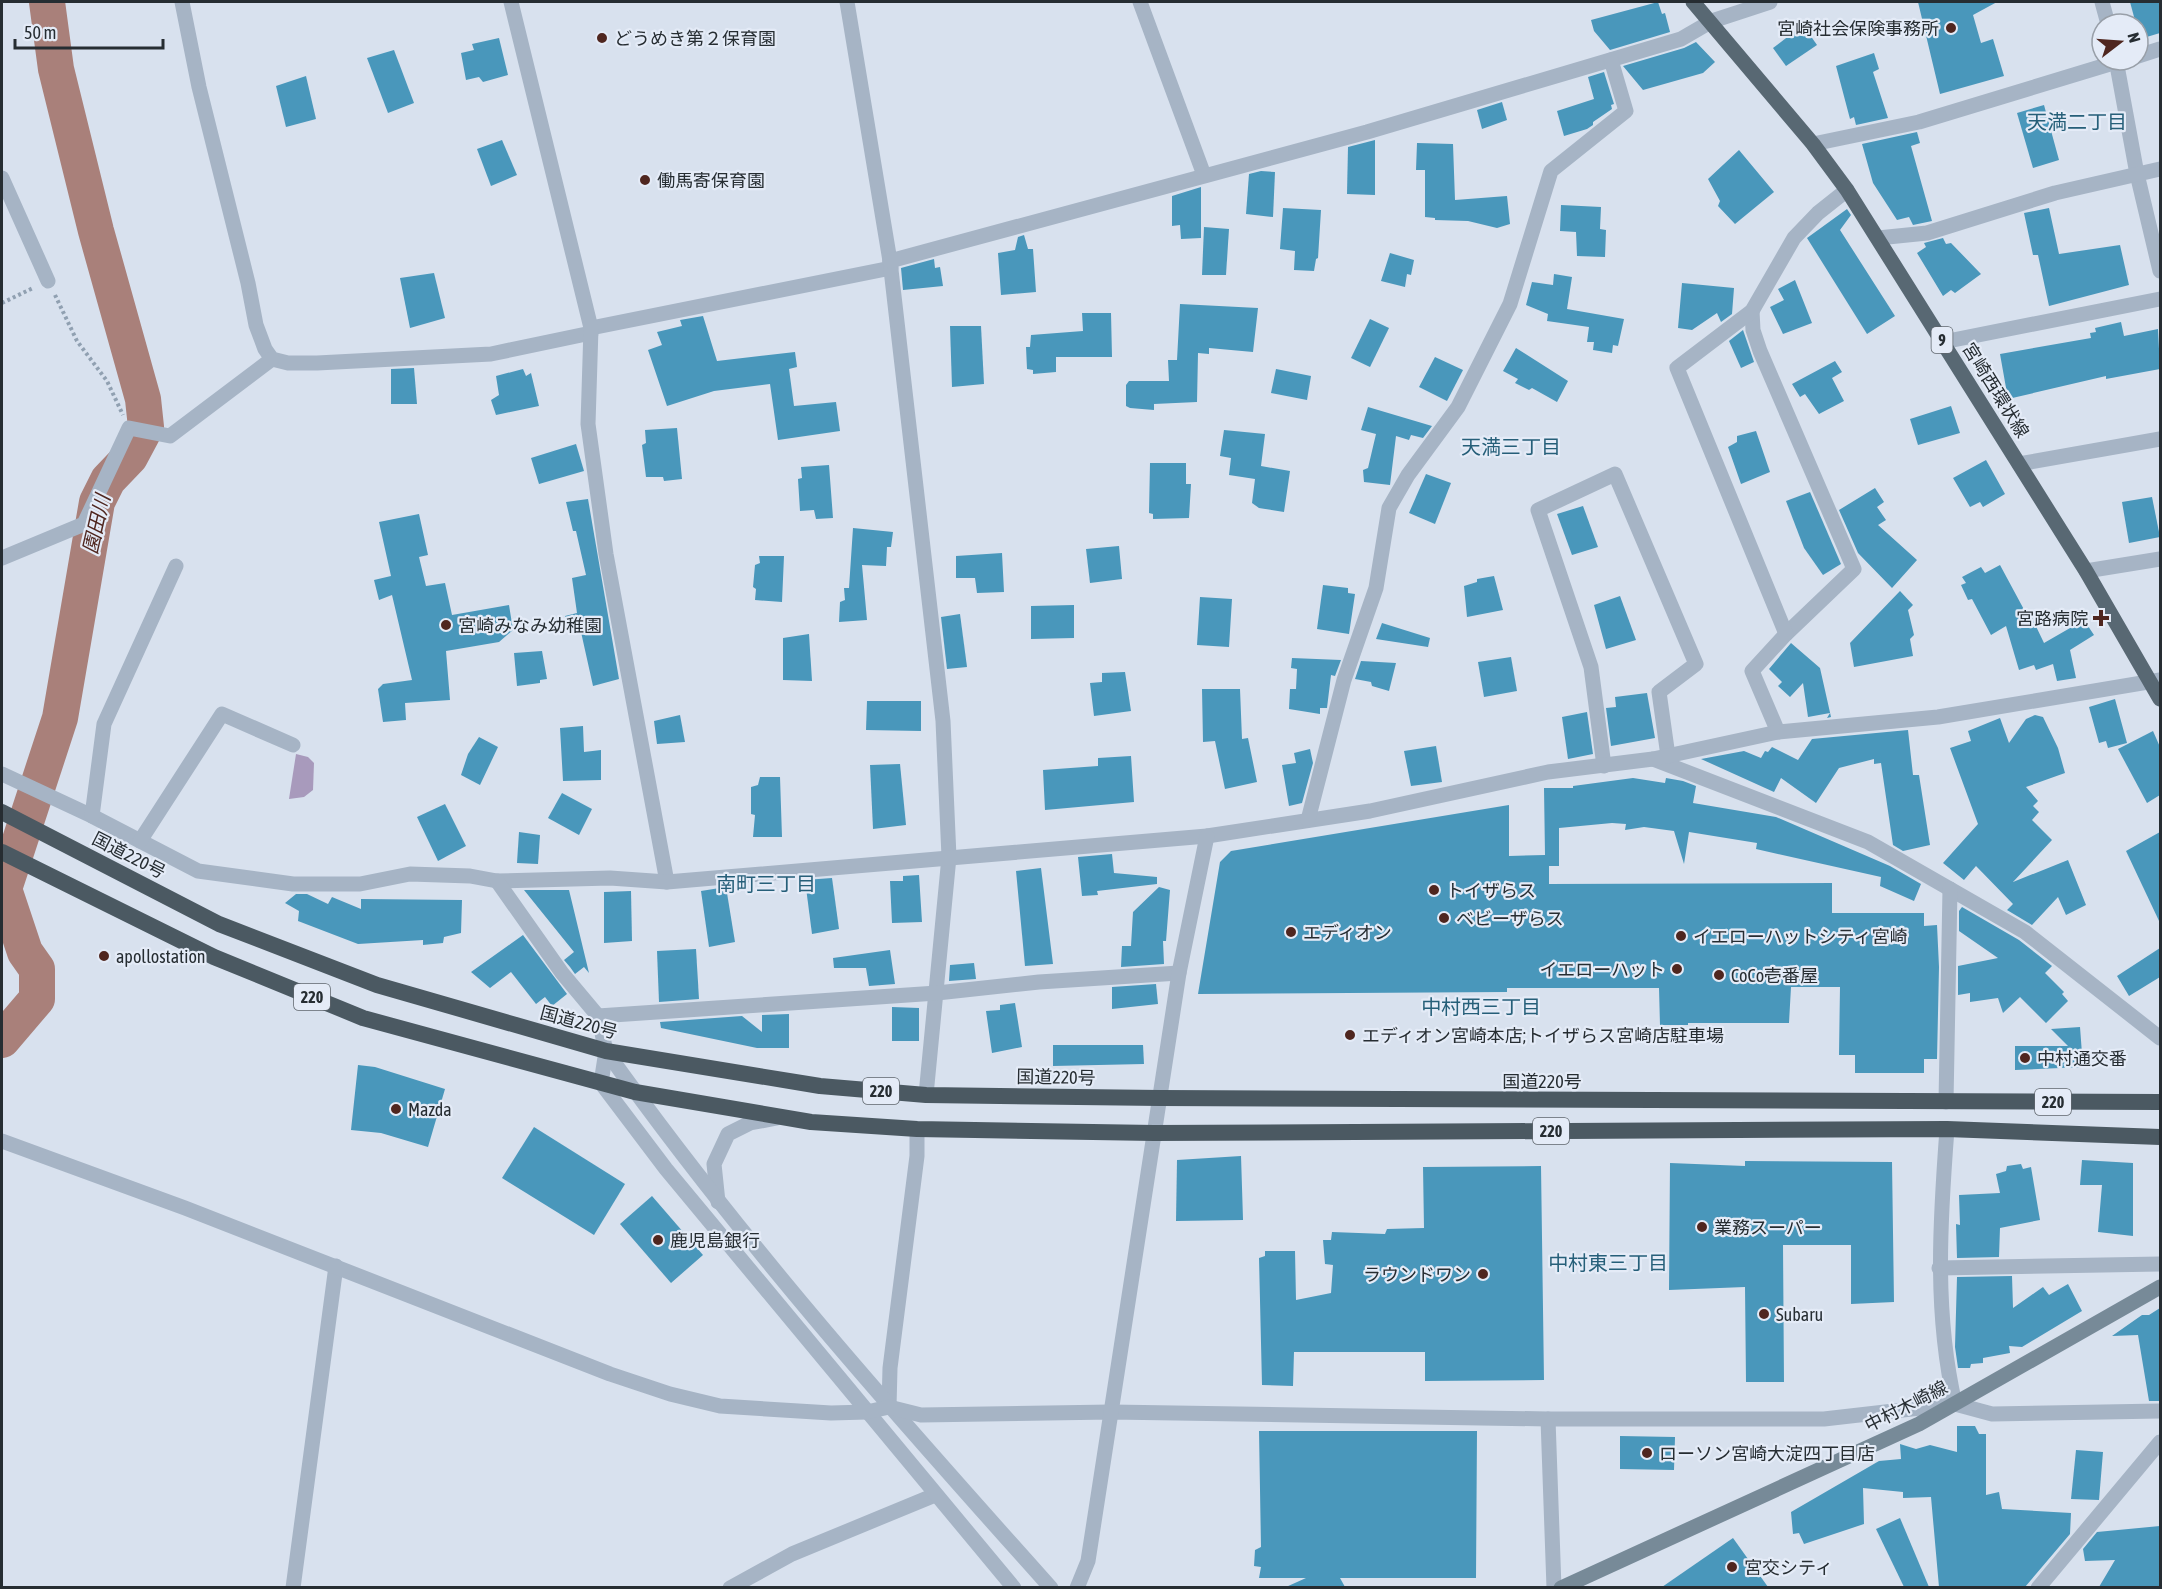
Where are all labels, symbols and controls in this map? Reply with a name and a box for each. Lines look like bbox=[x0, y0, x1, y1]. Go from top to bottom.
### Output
scale bar bbox=[15, 12, 164, 50]
north arrow bbox=[2090, 12, 2150, 72]
place label: 宮崎社会保険事務所 bbox=[1777, 18, 1939, 39]
marker: 宮崎社会保険事務所 bbox=[1944, 21, 1958, 35]
text: 50 m bbox=[24, 22, 56, 43]
place label: どうめき第２保育園 bbox=[614, 28, 776, 49]
text: N bbox=[2124, 30, 2144, 45]
marker: どうめき第２保育園 bbox=[595, 31, 609, 45]
district label: 天満二丁目 bbox=[2027, 110, 2127, 133]
place label: 働馬寄保育園 bbox=[657, 170, 765, 191]
marker: 働馬寄保育園 bbox=[638, 173, 652, 187]
road number: 9 bbox=[1932, 327, 1952, 353]
street label: 宮崎西環状線 bbox=[1958, 339, 2034, 441]
district label: 天満三丁目 bbox=[1461, 435, 1561, 458]
water label: 園田川 bbox=[78, 490, 114, 556]
place label: 宮路病院 bbox=[2016, 608, 2088, 629]
marker: 宮路病院 bbox=[2092, 609, 2110, 627]
place label: 宮崎みなみ幼稚園 bbox=[458, 615, 602, 636]
marker: 宮崎みなみ幼稚園 bbox=[439, 618, 453, 632]
street label: 国道220号 bbox=[89, 828, 169, 882]
district label: 南町三丁目 bbox=[716, 872, 816, 895]
place label: トイザらス bbox=[1446, 880, 1536, 901]
marker: トイザらス bbox=[1427, 883, 1441, 897]
place label: ベビーザらス bbox=[1456, 908, 1564, 929]
marker: ベビーザらス bbox=[1437, 911, 1451, 925]
place label: エディオン bbox=[1303, 922, 1392, 943]
marker: エディオン bbox=[1284, 925, 1298, 939]
place label: イエローハットシティ宮崎 bbox=[1693, 926, 1907, 947]
marker: イエローハットシティ宮崎 bbox=[1674, 929, 1688, 943]
place label: apollostation bbox=[116, 946, 206, 967]
marker: apollostation bbox=[97, 949, 111, 963]
place label: イエローハット bbox=[1540, 959, 1665, 980]
marker: イエローハット bbox=[1670, 962, 1684, 976]
place label: CoCo壱番屋 bbox=[1731, 965, 1818, 986]
marker: CoCo壱番屋 bbox=[1712, 968, 1726, 982]
road number: 220 bbox=[294, 984, 330, 1010]
district label: 中村西三丁目 bbox=[1421, 995, 1541, 1018]
street label: 国道220号 bbox=[538, 1002, 620, 1042]
place label: エディオン宮崎本店;トイザらス宮崎店駐車場 bbox=[1362, 1025, 1724, 1046]
marker: エディオン宮崎本店;トイザらス宮崎店駐車場 bbox=[1343, 1028, 1357, 1042]
place label: 中村通交番 bbox=[2037, 1048, 2127, 1069]
marker: 中村通交番 bbox=[2018, 1051, 2032, 1065]
street label: 国道220号 bbox=[1016, 1066, 1096, 1088]
street label: 国道220号 bbox=[1502, 1071, 1582, 1092]
road number: 220 bbox=[863, 1078, 899, 1104]
road number: 220 bbox=[2035, 1089, 2071, 1115]
place label: Mazda bbox=[408, 1099, 452, 1120]
marker: Mazda bbox=[389, 1102, 403, 1116]
road number: 220 bbox=[1533, 1118, 1569, 1144]
place label: 業務スーパー bbox=[1714, 1217, 1822, 1238]
marker: 業務スーパー bbox=[1695, 1220, 1709, 1234]
place label: 鹿児島銀行 bbox=[670, 1230, 760, 1251]
marker: 鹿児島銀行 bbox=[651, 1233, 665, 1247]
district label: 中村東三丁目 bbox=[1548, 1251, 1668, 1274]
place label: ラウンドワン bbox=[1363, 1264, 1471, 1285]
marker: ラウンドワン bbox=[1476, 1267, 1490, 1281]
place label: Subaru bbox=[1776, 1304, 1823, 1325]
marker: Subaru bbox=[1757, 1307, 1771, 1321]
street label: 中村木崎線 bbox=[1861, 1376, 1951, 1436]
place label: ローソン宮崎大淀四丁目店 bbox=[1659, 1443, 1875, 1464]
marker: ローソン宮崎大淀四丁目店 bbox=[1640, 1446, 1654, 1460]
place label: 宮交シティ bbox=[1744, 1557, 1833, 1578]
marker: 宮交シティ bbox=[1725, 1560, 1739, 1574]

